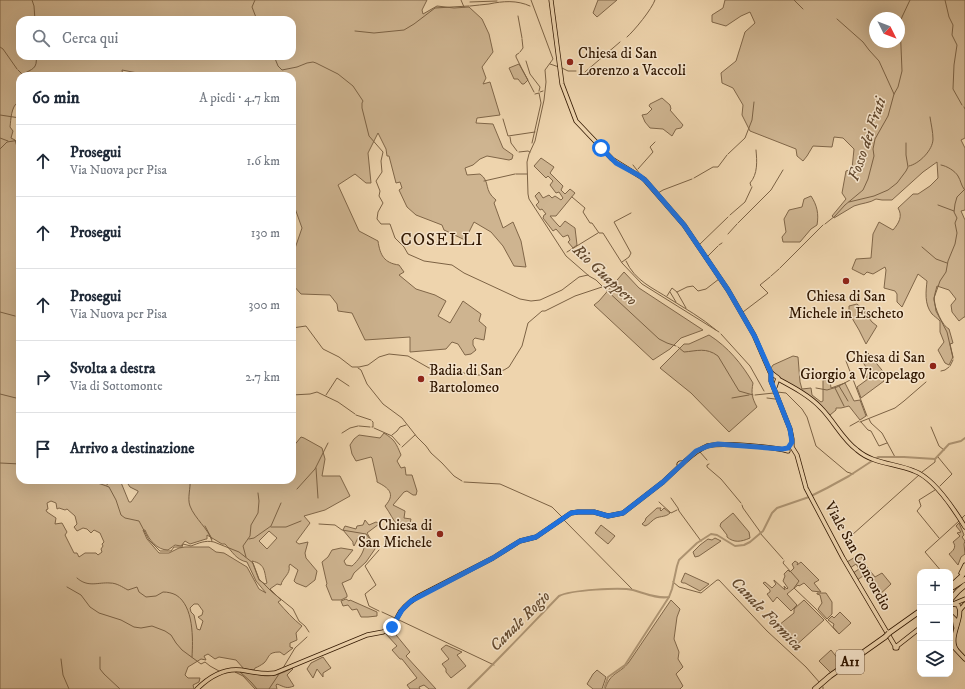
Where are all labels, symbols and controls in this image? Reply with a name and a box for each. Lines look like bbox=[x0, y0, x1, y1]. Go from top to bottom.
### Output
north arrow bbox=[869, 12, 905, 48]
search box bbox=[16, 16, 296, 60]
icon: search bbox=[30, 27, 52, 49]
text: Cerca qui bbox=[62, 29, 118, 48]
place label: Chiesa di San Lorenzo a Vaccoli bbox=[578, 44, 686, 80]
marker: Chiesa di San Lorenzo a Vaccoli bbox=[565, 57, 575, 67]
text: 60 min bbox=[32, 87, 80, 109]
text: A piedi · 4.7 km bbox=[199, 90, 280, 106]
water label: Fosso dei Frati bbox=[843, 94, 891, 183]
route start bbox=[592, 139, 610, 157]
text: Prosegui bbox=[70, 143, 121, 162]
icon: ahead bbox=[32, 150, 54, 172]
text: 1.6 km bbox=[246, 153, 280, 169]
text: Via Nuova per Pisa bbox=[70, 162, 167, 178]
icon: ahead bbox=[32, 222, 54, 244]
text: Prosegui bbox=[70, 223, 121, 242]
text: 130 m bbox=[251, 225, 280, 241]
district label: COSELLI bbox=[401, 229, 483, 251]
water label: Rio Guappero bbox=[568, 239, 642, 310]
marker: Chiesa di San Michele in Escheto bbox=[841, 276, 851, 286]
text: Prosegui bbox=[70, 287, 121, 306]
place label: Chiesa di San Michele in Escheto bbox=[788, 287, 904, 323]
icon: ahead bbox=[32, 294, 54, 316]
text: 300 m bbox=[249, 297, 280, 313]
text: Via Nuova per Pisa bbox=[70, 306, 167, 322]
place label: Chiesa di San Giorgio a Vicopelago bbox=[800, 348, 925, 384]
text: Svolta a destra bbox=[70, 359, 155, 378]
place label: Badia di San Bartolomeo bbox=[429, 361, 503, 397]
marker: Chiesa di San Giorgio a Vicopelago bbox=[928, 361, 938, 371]
icon: right bbox=[32, 366, 54, 388]
text: 2.7 km bbox=[245, 369, 280, 385]
marker: Badia di San Bartolomeo bbox=[416, 374, 426, 384]
text: Via di Sottomonte bbox=[70, 378, 163, 394]
icon: arrive bbox=[32, 438, 54, 460]
text: Arrivo a destinazione bbox=[70, 439, 194, 458]
street label: Viale San Concordio bbox=[820, 497, 896, 614]
place label: Chiesa di San Michele bbox=[358, 516, 432, 552]
marker: Chiesa di San Michele bbox=[435, 529, 445, 539]
map controls bbox=[917, 569, 953, 677]
button: + bbox=[917, 569, 953, 605]
water label: Canale Formica bbox=[727, 573, 807, 655]
water label: Canale Rogio bbox=[485, 586, 555, 656]
button: − bbox=[917, 605, 953, 641]
route end bbox=[383, 618, 401, 636]
button: layers bbox=[917, 641, 953, 677]
road number: A11 bbox=[836, 650, 864, 674]

